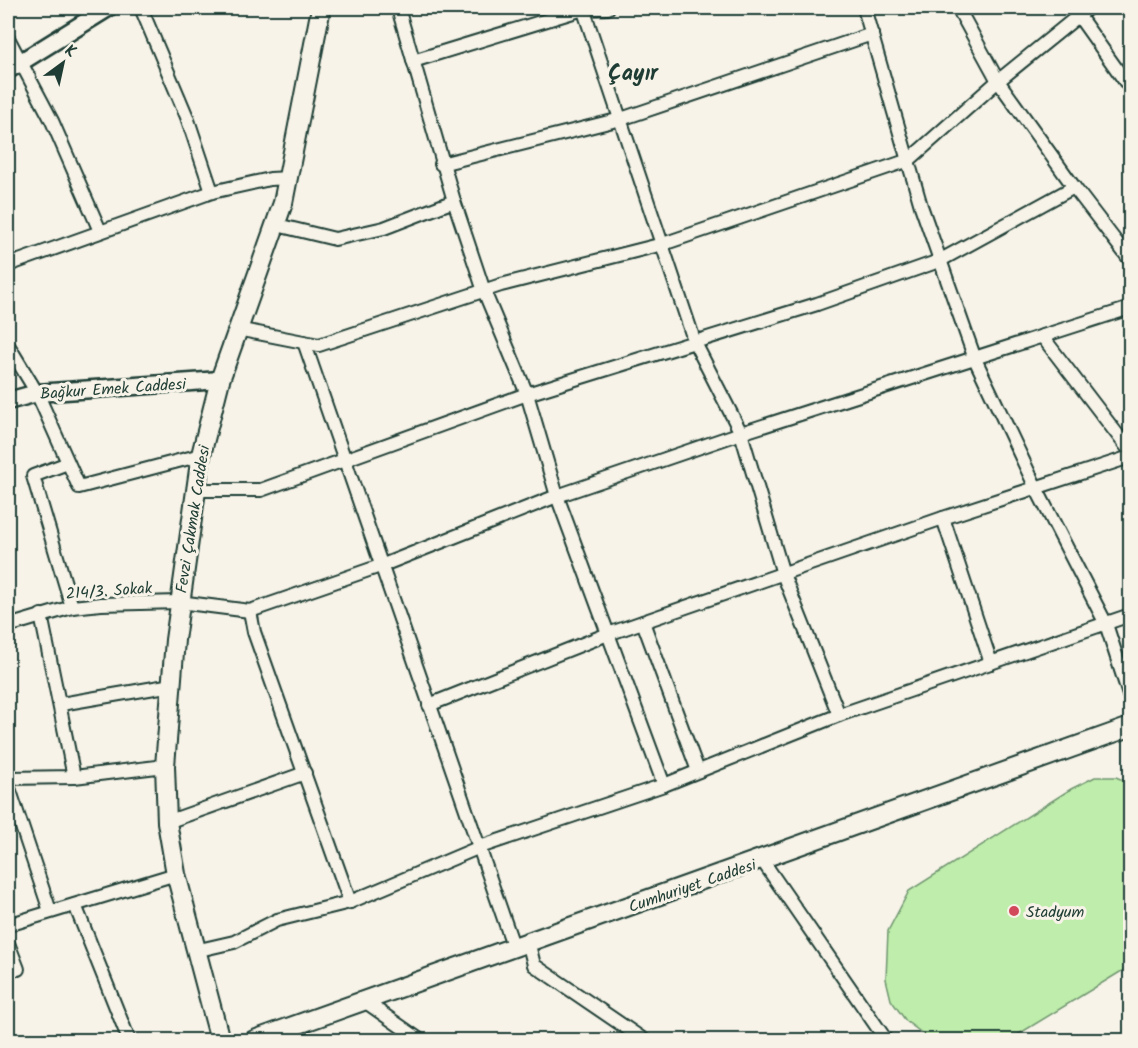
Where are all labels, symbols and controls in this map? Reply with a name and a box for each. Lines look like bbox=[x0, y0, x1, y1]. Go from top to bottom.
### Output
north arrow bbox=[33, 33, 93, 93]
text: K bbox=[60, 39, 82, 65]
district label: Çayır bbox=[608, 57, 659, 92]
street label: Bağkur Emek Caddesi bbox=[39, 372, 188, 407]
street label: Fevzi Çakmak Caddesi bbox=[169, 442, 218, 595]
street label: 214/3. Sokak bbox=[65, 576, 154, 607]
street label: Cumhuriyet Caddesi bbox=[625, 852, 761, 920]
place label: Stadyum bbox=[1026, 900, 1084, 925]
marker: Stadyum bbox=[1007, 904, 1021, 918]

